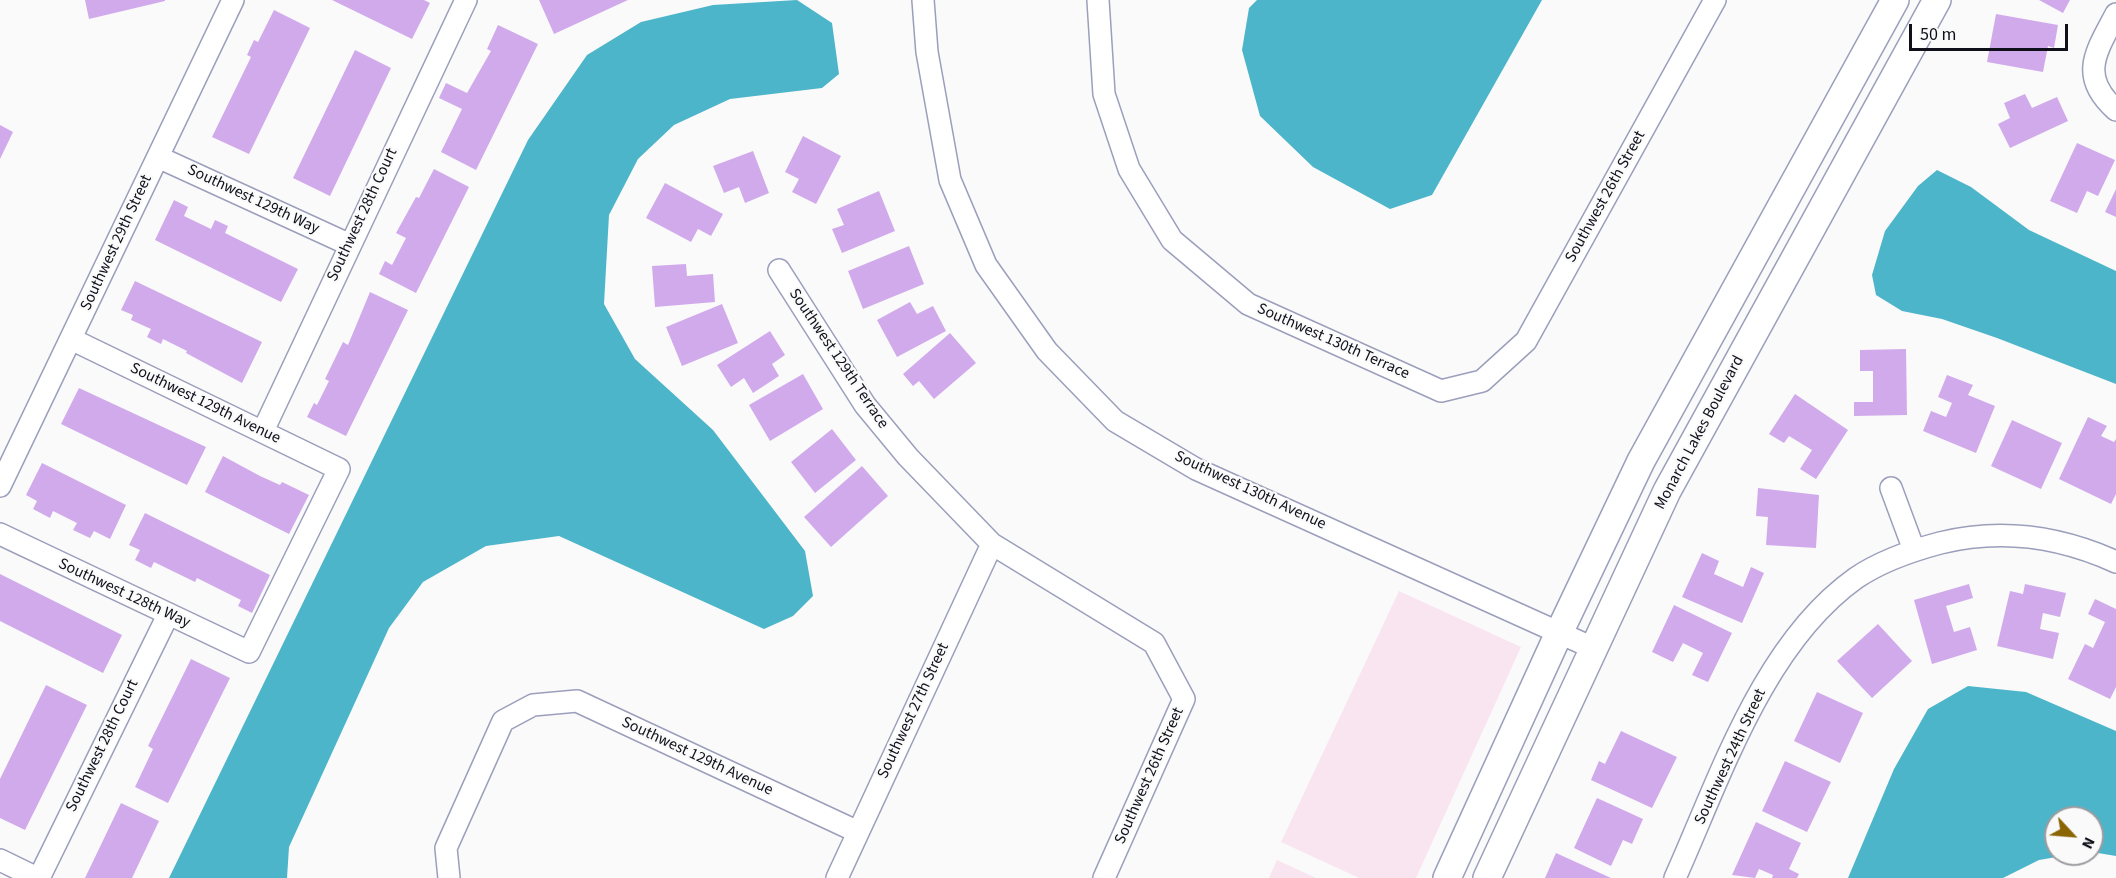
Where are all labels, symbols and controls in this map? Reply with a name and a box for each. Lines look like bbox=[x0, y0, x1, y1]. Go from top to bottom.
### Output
scale bar bbox=[1912, 12, 2071, 50]
text: 50 m bbox=[1920, 22, 1956, 47]
street label: Southwest 26th Street bbox=[1562, 128, 1650, 266]
street label: Southwest 28th Court bbox=[324, 145, 402, 285]
street label: Southwest 129th Way bbox=[184, 161, 322, 239]
street label: Southwest 29th Street bbox=[77, 172, 157, 314]
street label: Southwest 129th Terrace bbox=[784, 285, 892, 433]
street label: Southwest 130th Terrace bbox=[1254, 300, 1412, 384]
street label: Monarch Lakes Boulevard bbox=[1651, 353, 1749, 513]
street label: Southwest 129th Avenue bbox=[127, 359, 283, 449]
street label: Southwest 130th Avenue bbox=[1171, 447, 1329, 535]
street label: Southwest 128th Way bbox=[55, 555, 193, 633]
street label: Southwest 27th Street bbox=[874, 640, 954, 782]
street label: Southwest 28th Court bbox=[63, 677, 143, 815]
street label: Southwest 24th Street bbox=[1691, 686, 1771, 828]
street label: Southwest 26th Street bbox=[1111, 705, 1189, 847]
street label: Southwest 129th Avenue bbox=[618, 713, 776, 801]
north arrow bbox=[2044, 806, 2104, 866]
text: N bbox=[2076, 833, 2101, 853]

